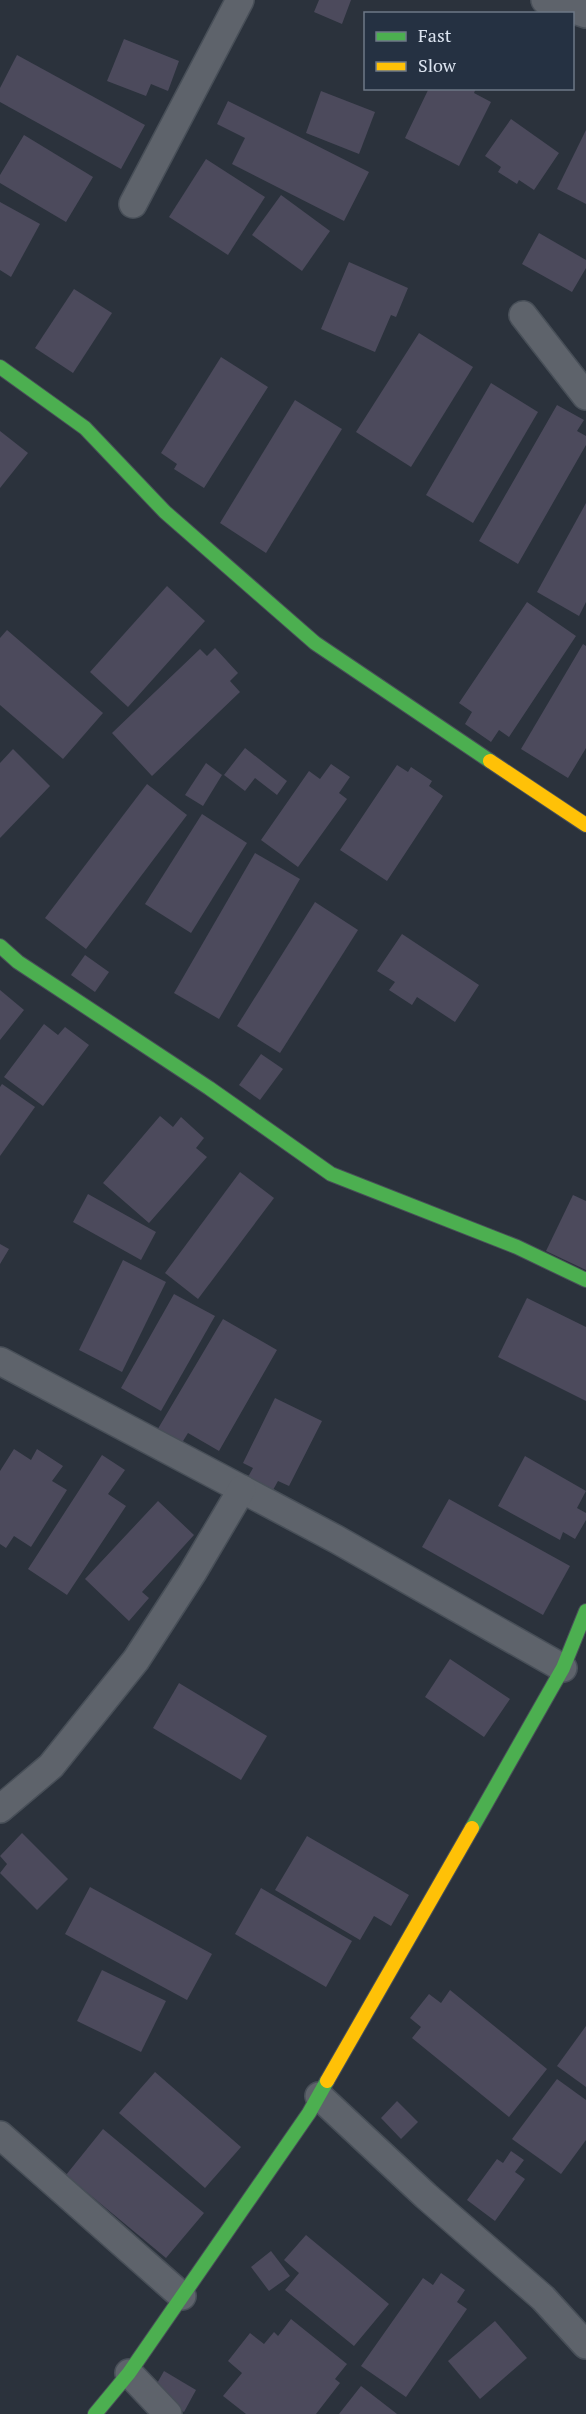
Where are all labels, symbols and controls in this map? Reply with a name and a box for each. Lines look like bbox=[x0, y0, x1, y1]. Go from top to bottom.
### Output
legend bbox=[364, 12, 574, 90]
text: Fast bbox=[418, 23, 452, 47]
text: Slow bbox=[418, 53, 457, 77]

